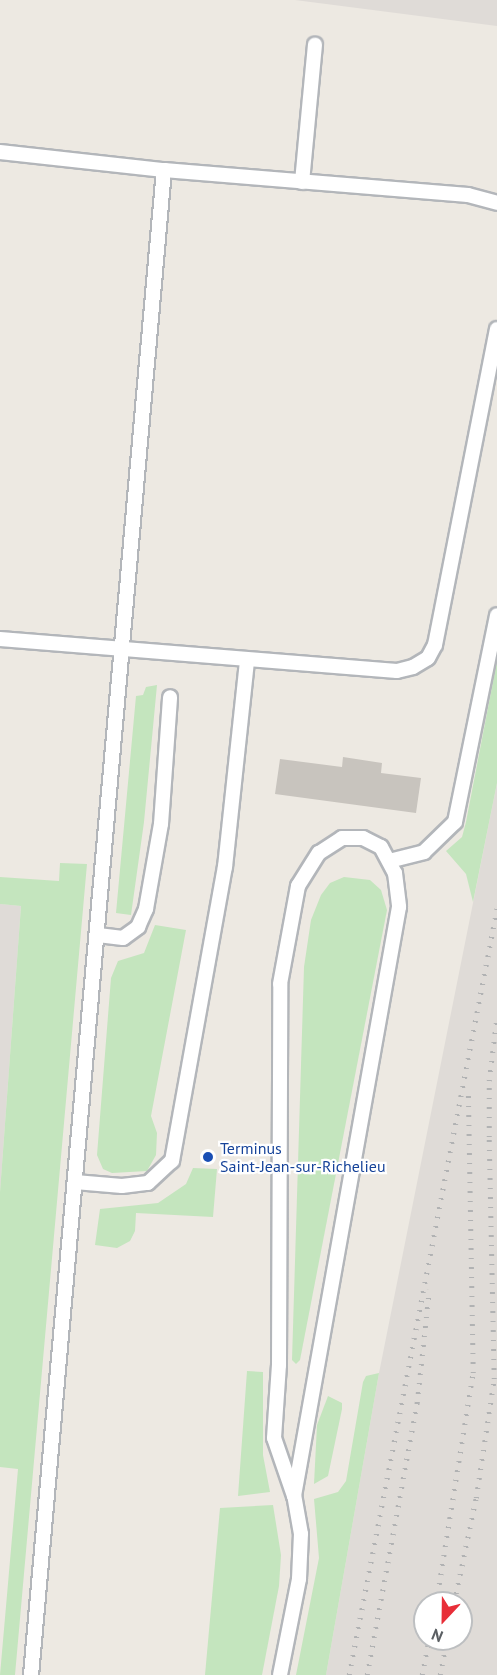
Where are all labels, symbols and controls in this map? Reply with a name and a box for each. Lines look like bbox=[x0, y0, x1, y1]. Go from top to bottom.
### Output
place label: Terminus Saint-Jean-sur-Richelieu bbox=[220, 1138, 386, 1176]
marker: Terminus Saint-Jean-sur-Richelieu bbox=[201, 1150, 215, 1164]
north arrow bbox=[413, 1591, 473, 1651]
text: N bbox=[428, 1625, 446, 1647]

